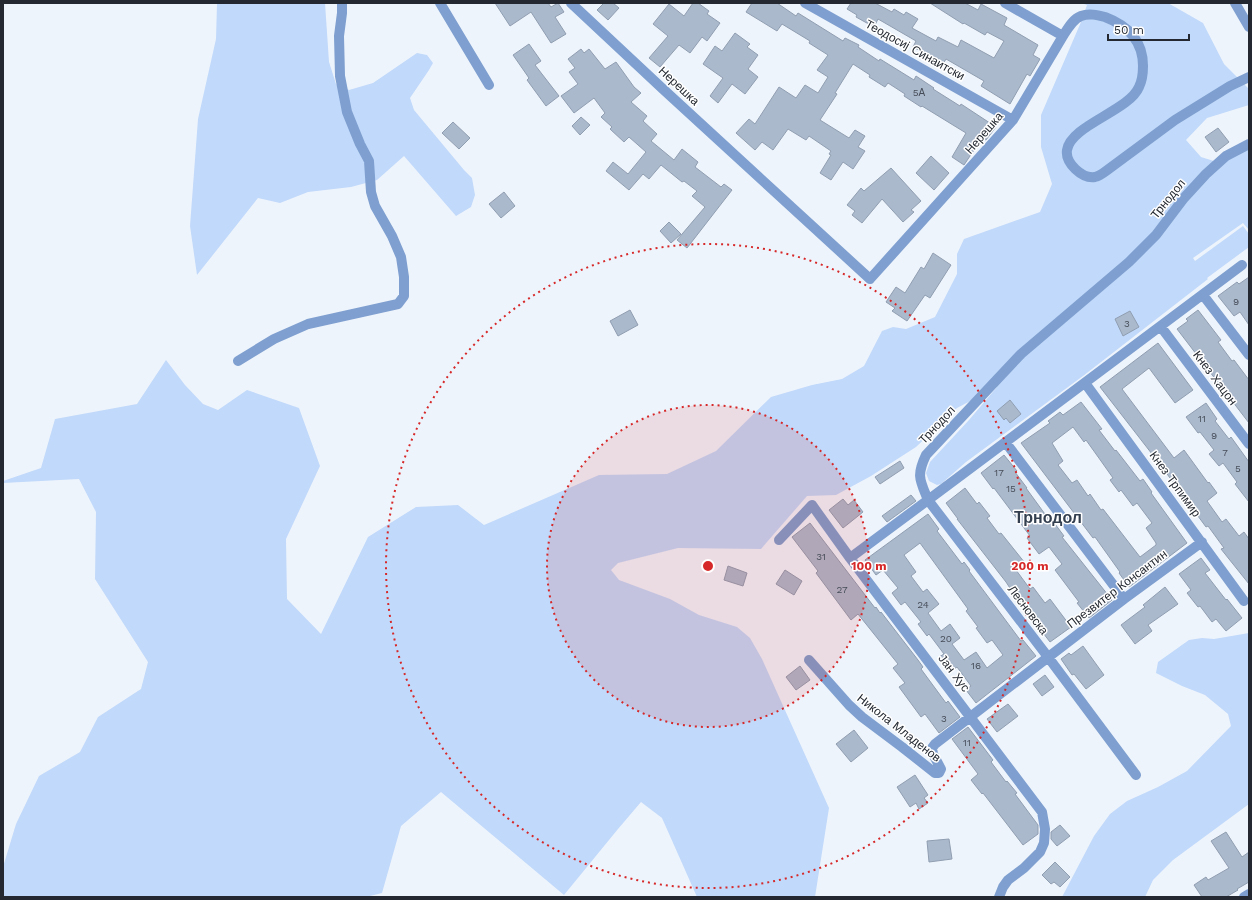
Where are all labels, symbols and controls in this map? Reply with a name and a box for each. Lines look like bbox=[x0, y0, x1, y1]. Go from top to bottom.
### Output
scale bar bbox=[1108, 16, 1189, 42]
street label: Теодосиј Синаитски bbox=[863, 17, 967, 83]
text: 50 m bbox=[1114, 23, 1144, 37]
street label: Нерешка bbox=[656, 64, 702, 109]
house number: 5А bbox=[913, 87, 926, 98]
street label: Нерешка bbox=[962, 109, 1006, 157]
street label: Трнодол bbox=[1148, 176, 1188, 222]
house number: 9 bbox=[1233, 296, 1239, 307]
house number: 3 bbox=[1124, 318, 1130, 329]
street label: Кнез Хацон bbox=[1190, 348, 1240, 408]
street label: Трнодол bbox=[916, 403, 958, 447]
house number: 11 bbox=[1198, 413, 1206, 424]
house number: 9 bbox=[1211, 430, 1217, 441]
house number: 7 bbox=[1222, 447, 1228, 458]
street label: Кнез Трпимир bbox=[1146, 448, 1204, 520]
house number: 5 bbox=[1235, 463, 1241, 474]
house number: 17 bbox=[994, 467, 1004, 478]
house number: 15 bbox=[1006, 483, 1016, 494]
district label: Трнодол bbox=[1014, 508, 1082, 527]
street label: Презвитер Консантин bbox=[1064, 547, 1170, 631]
house number: 31 bbox=[816, 551, 826, 562]
centre of rings bbox=[701, 559, 715, 573]
text: 100 m bbox=[851, 559, 887, 573]
text: 200 m bbox=[1011, 559, 1049, 573]
street label: Лесновска bbox=[1005, 583, 1051, 638]
house number: 27 bbox=[836, 584, 848, 595]
house number: 24 bbox=[917, 599, 929, 610]
house number: 20 bbox=[940, 633, 952, 644]
street label: Јан Хус bbox=[935, 652, 973, 694]
house number: 16 bbox=[971, 660, 981, 671]
street label: Никола Младенов bbox=[855, 691, 943, 765]
house number: 3 bbox=[941, 713, 947, 724]
house number: 11 bbox=[963, 737, 971, 748]

